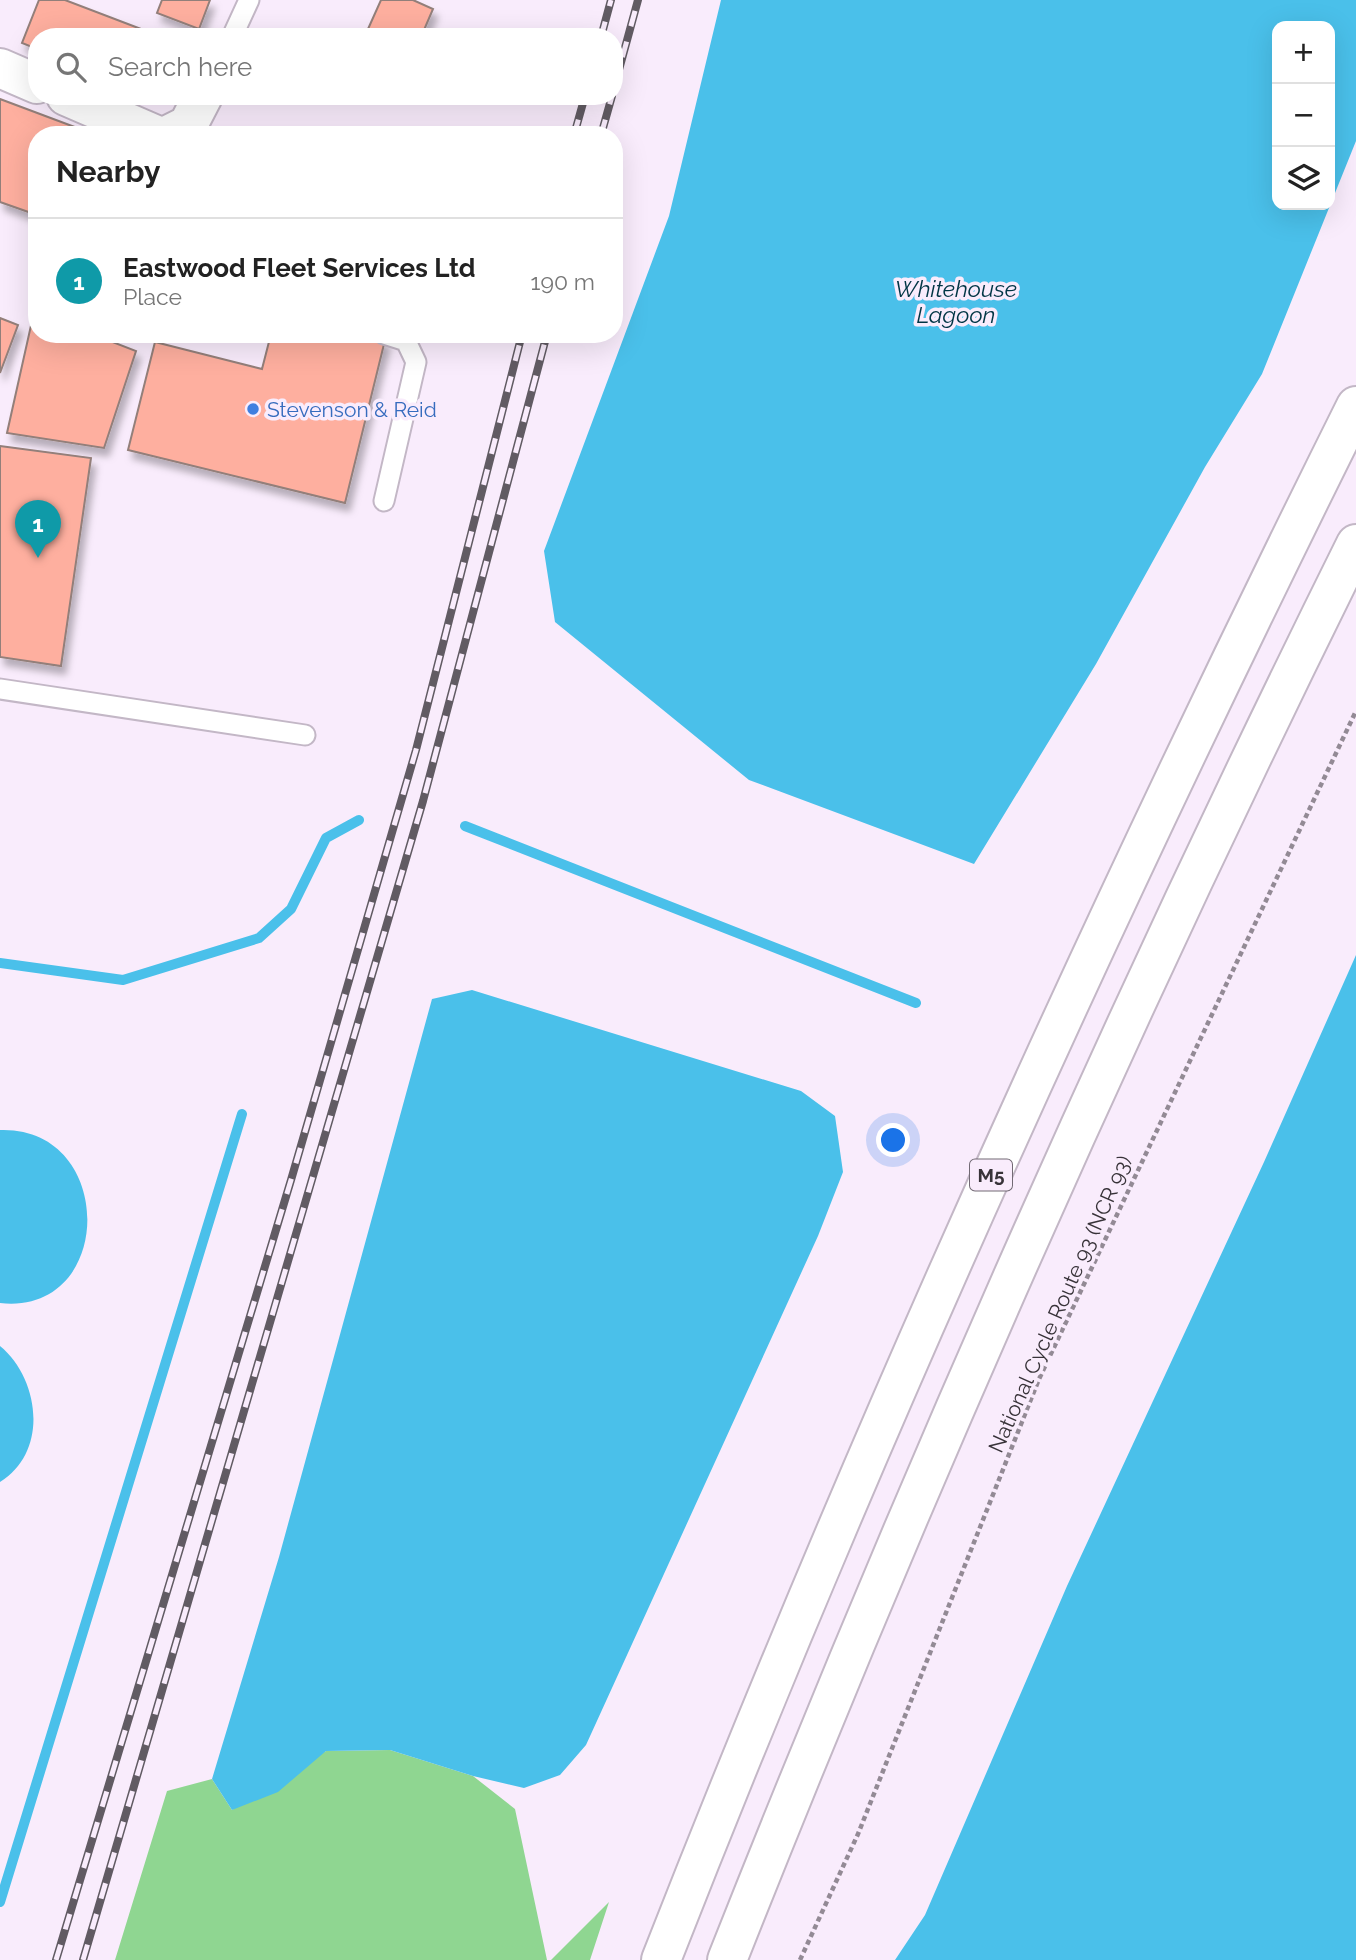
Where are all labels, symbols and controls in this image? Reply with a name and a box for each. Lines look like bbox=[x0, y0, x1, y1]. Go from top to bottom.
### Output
map controls bbox=[1272, 21, 1335, 210]
button: + bbox=[1272, 21, 1335, 84]
search box bbox=[28, 28, 623, 105]
icon: search bbox=[52, 48, 90, 86]
text: Search here bbox=[108, 52, 252, 82]
button: − bbox=[1272, 84, 1335, 147]
button: layers bbox=[1272, 147, 1335, 210]
text: Nearby bbox=[56, 154, 160, 189]
text: Eastwood Fleet Services Ltd bbox=[123, 253, 476, 283]
text: 1 bbox=[73, 268, 85, 295]
text: 190 m bbox=[531, 268, 595, 295]
water label: Whitehouse Lagoon bbox=[895, 275, 1017, 328]
text: Place bbox=[123, 283, 182, 310]
place label: Stevenson & Reid bbox=[267, 397, 437, 422]
marker: Stevenson & Reid bbox=[245, 401, 261, 417]
pin: 1 bbox=[15, 500, 61, 558]
your location bbox=[876, 1123, 910, 1157]
street label: National Cycle Route 93 (NCR 93) bbox=[983, 1152, 1137, 1456]
road number: M5 bbox=[970, 1160, 1012, 1190]

